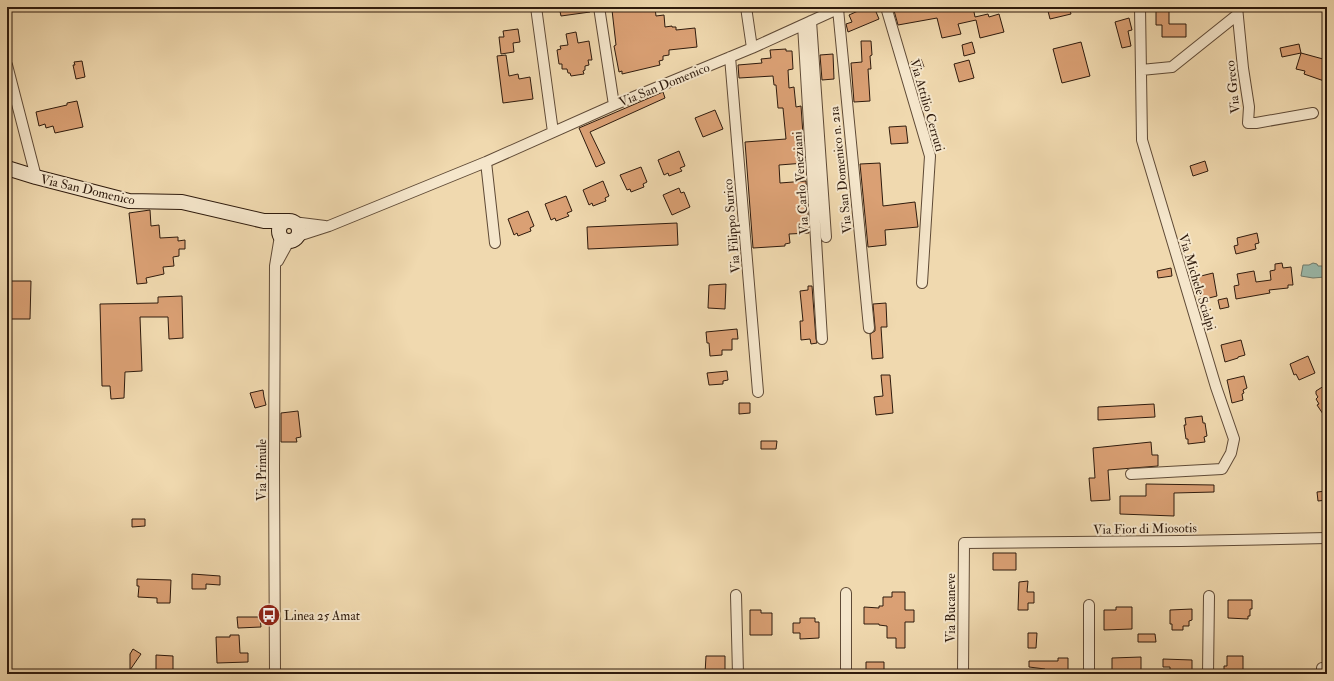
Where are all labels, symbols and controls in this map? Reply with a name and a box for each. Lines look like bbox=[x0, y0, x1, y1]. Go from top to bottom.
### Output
street label: Via Attilio Cerruti bbox=[906, 57, 948, 154]
street label: Via San Domenico bbox=[617, 59, 712, 110]
street label: Via Greco bbox=[1222, 60, 1244, 114]
street label: Via San Domenico n. 21a bbox=[826, 105, 856, 234]
street label: Via Carlo Veneziani bbox=[789, 130, 813, 235]
street label: Via San Domenico bbox=[39, 171, 137, 209]
street label: Via Filippo Surico bbox=[720, 178, 745, 274]
street label: Via Michele Scialpi bbox=[1174, 232, 1219, 333]
street label: Via Primule bbox=[254, 438, 270, 501]
street label: Via Fior di Miosotis bbox=[1093, 520, 1197, 538]
street label: Via Bucaneve bbox=[943, 573, 959, 643]
bus stop icon: Linea 25 Amat bbox=[256, 602, 282, 628]
place label: Linea 25 Amat bbox=[284, 608, 360, 624]

